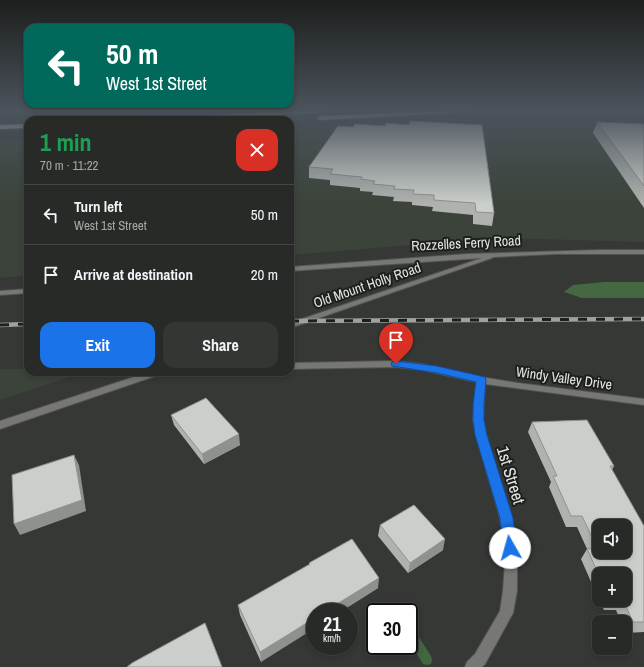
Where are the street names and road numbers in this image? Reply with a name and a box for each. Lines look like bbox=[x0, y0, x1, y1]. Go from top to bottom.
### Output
street label: Rozzelles Ferry Road bbox=[411, 231, 521, 255]
street label: Old Mount Holly Road bbox=[311, 258, 423, 312]
street label: Windy Valley Drive bbox=[515, 362, 613, 394]
street label: 1st Street bbox=[492, 443, 531, 507]

